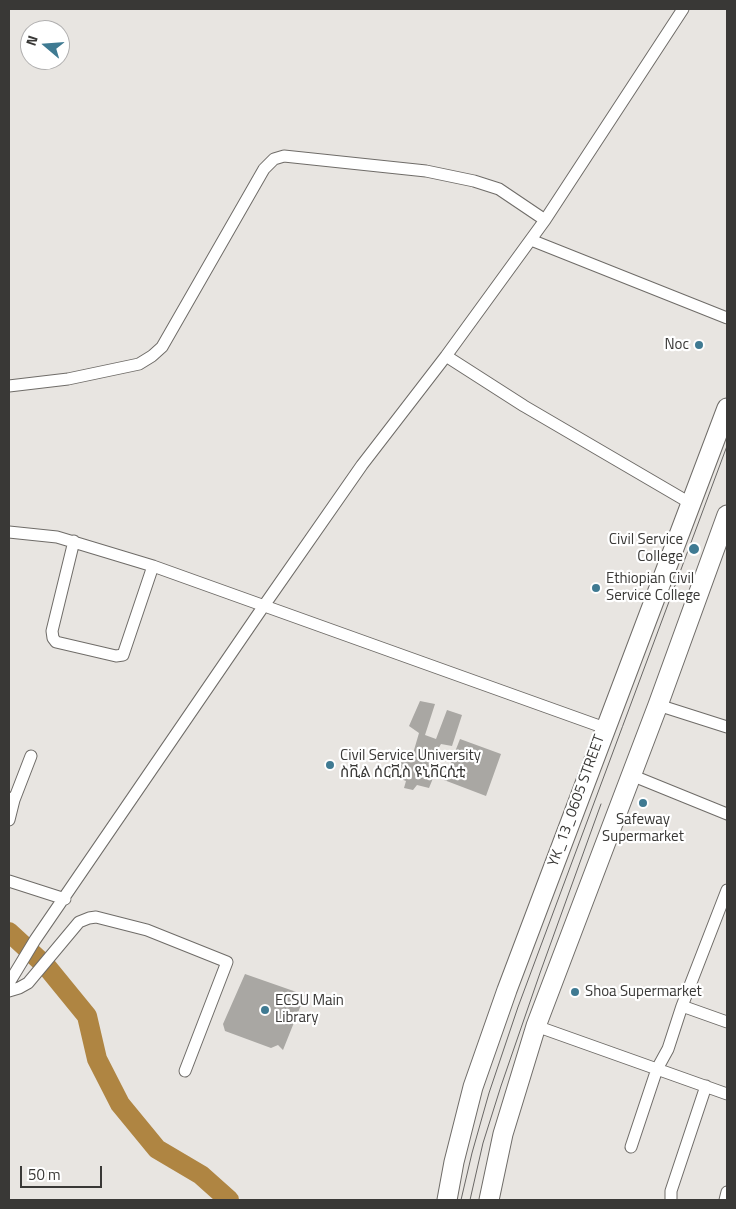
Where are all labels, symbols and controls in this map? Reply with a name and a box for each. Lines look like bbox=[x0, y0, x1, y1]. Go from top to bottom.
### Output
north arrow bbox=[20, 20, 70, 70]
text: N bbox=[20, 33, 43, 48]
place label: Noc bbox=[664, 336, 689, 354]
marker: Noc bbox=[693, 339, 705, 351]
place label: Civil Service College bbox=[609, 531, 683, 566]
marker: Civil Service College bbox=[687, 542, 701, 556]
place label: Ethiopian Civil Service College bbox=[606, 570, 700, 605]
marker: Ethiopian Civil Service College bbox=[590, 582, 602, 594]
street label: YK_13_0605 STREET bbox=[545, 733, 609, 869]
place label: Civil Service University ስቪል ሰርቪስ ዩኒቨርሲቲ bbox=[340, 747, 481, 782]
marker: Civil Service University ስቪል ሰርቪስ ዩኒቨርሲቲ bbox=[324, 759, 336, 771]
marker: Safeway Supermarket bbox=[637, 797, 649, 809]
place label: Safeway Supermarket bbox=[602, 811, 684, 846]
place label: Shoa Supermarket bbox=[585, 983, 702, 1001]
marker: Shoa Supermarket bbox=[569, 986, 581, 998]
place label: ECSU Main Library bbox=[275, 992, 344, 1027]
marker: ECSU Main Library bbox=[259, 1004, 271, 1016]
scale bar bbox=[22, 1156, 105, 1188]
text: 50 m bbox=[28, 1163, 61, 1186]

